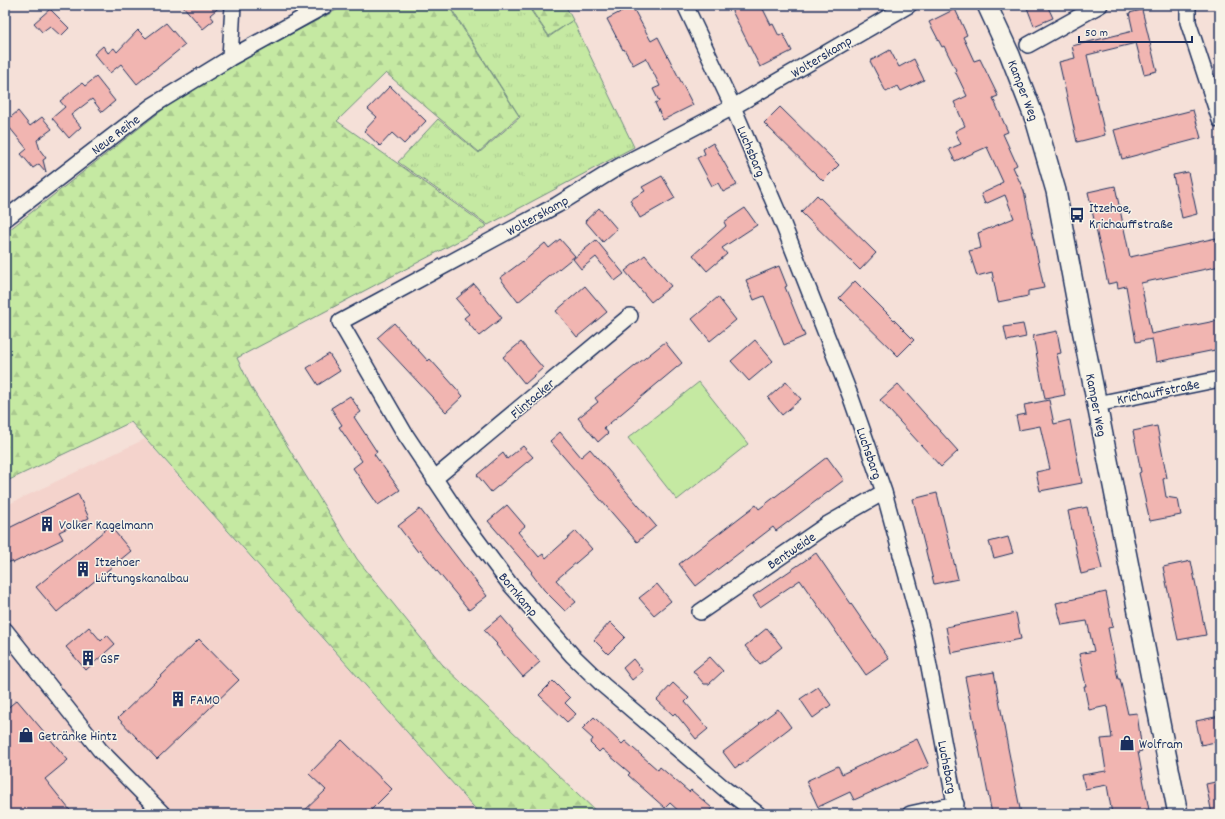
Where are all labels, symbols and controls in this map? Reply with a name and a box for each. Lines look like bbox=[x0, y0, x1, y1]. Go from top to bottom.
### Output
scale bar bbox=[1079, 18, 1192, 44]
text: 50 m bbox=[1085, 25, 1108, 42]
street label: Wolterskamp bbox=[788, 32, 856, 84]
street label: Kamper Weg bbox=[1001, 57, 1043, 124]
street label: Neue Reihe bbox=[88, 111, 145, 161]
street label: Luchsbarg bbox=[730, 123, 770, 180]
street label: Wolterskamp bbox=[503, 191, 573, 242]
place label: Itzehoe, Krichauffstraße bbox=[1089, 199, 1173, 235]
bus stop icon: Itzehoe, Krichauffstraße bbox=[1068, 206, 1086, 224]
street label: Kamper Weg bbox=[1079, 372, 1111, 439]
street label: Flintacker bbox=[507, 374, 561, 424]
street label: Krichauffstraße bbox=[1115, 375, 1202, 411]
street label: Luchsbarg bbox=[850, 425, 886, 482]
building icon: Volker Kagelmann bbox=[38, 515, 56, 533]
place label: Volker Kagelmann bbox=[59, 516, 153, 536]
street label: Bentweide bbox=[764, 528, 820, 575]
place label: Itzehoer Lüftungskanalbau bbox=[95, 553, 189, 589]
building icon: Itzehoer Lüftungskanalbau bbox=[74, 560, 92, 578]
street label: Bornkamp bbox=[493, 569, 542, 622]
building icon: GSF bbox=[79, 649, 97, 667]
place label: GSF bbox=[100, 650, 120, 670]
building icon: FAMO bbox=[169, 690, 187, 708]
place label: FAMO bbox=[190, 691, 220, 711]
shop icon: Getränke Hintz bbox=[17, 726, 35, 744]
place label: Getränke Hintz bbox=[38, 727, 118, 747]
shop icon: Wolfram bbox=[1118, 734, 1136, 752]
place label: Wolfram bbox=[1139, 735, 1183, 755]
street label: Luchsbarg bbox=[931, 739, 961, 796]

